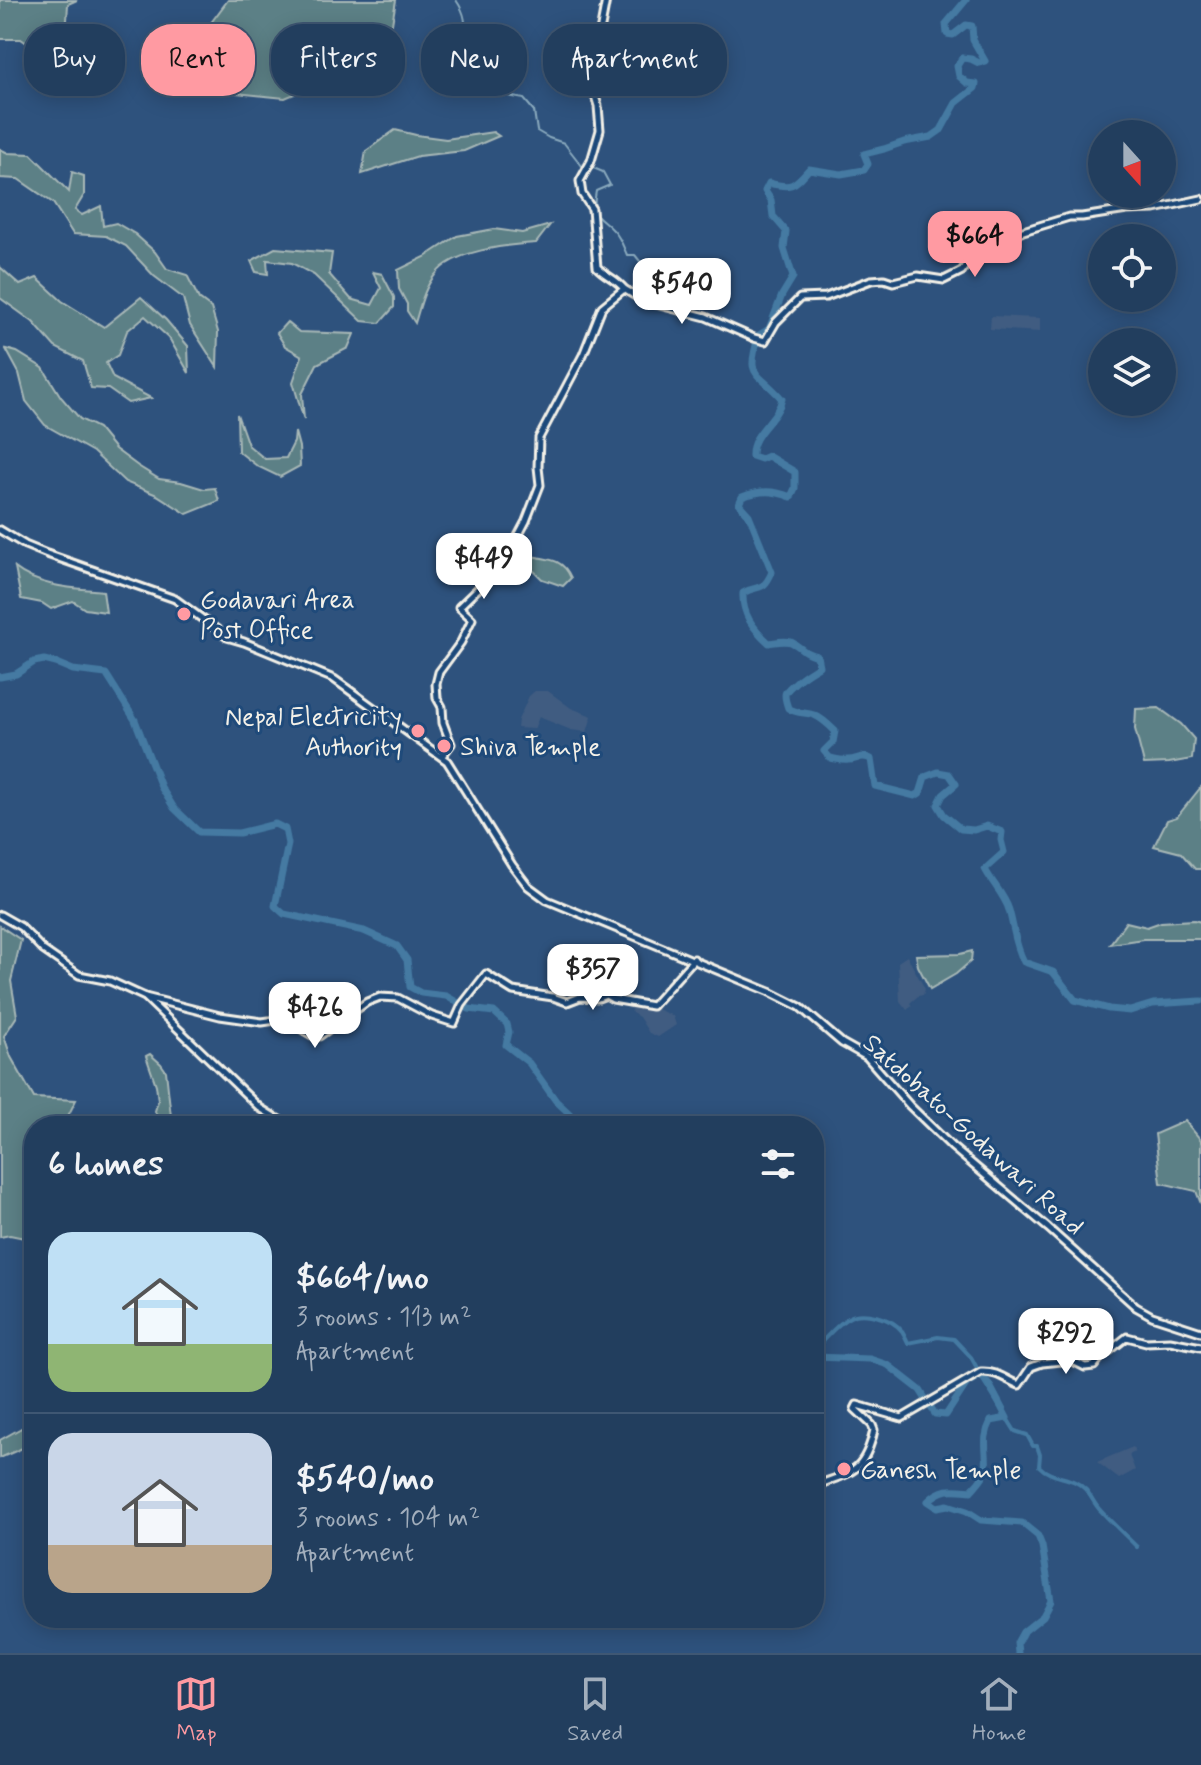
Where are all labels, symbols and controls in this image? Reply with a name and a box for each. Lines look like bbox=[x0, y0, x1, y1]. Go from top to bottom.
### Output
chip: Buy bbox=[24, 24, 125, 96]
chip: Rent bbox=[141, 24, 255, 96]
chip: Filters bbox=[271, 24, 405, 96]
chip: New bbox=[421, 24, 527, 96]
chip: Apartment bbox=[543, 24, 727, 96]
north arrow bbox=[1088, 120, 1176, 208]
map controls bbox=[1088, 120, 1176, 416]
pin: $664 bbox=[928, 211, 1022, 279]
text: $664 bbox=[946, 220, 1004, 254]
button: locate bbox=[1088, 224, 1176, 312]
pin: $540 bbox=[635, 258, 729, 326]
text: $540 bbox=[651, 267, 713, 301]
button: layers bbox=[1088, 328, 1176, 416]
pin: $449 bbox=[437, 533, 531, 601]
text: $449 bbox=[454, 542, 514, 576]
place label: Godavari Area Post Office bbox=[200, 584, 355, 648]
marker: Godavari Area Post Office bbox=[175, 605, 193, 623]
place label: Nepal Electricity Authority bbox=[225, 701, 402, 765]
marker: Nepal Electricity Authority bbox=[409, 722, 427, 740]
place label: Shiva Temple bbox=[460, 731, 601, 765]
marker: Shiva Temple bbox=[435, 737, 453, 755]
pin: $357 bbox=[546, 944, 640, 1012]
text: $357 bbox=[565, 953, 621, 987]
pin: $426 bbox=[268, 982, 362, 1050]
text: $426 bbox=[287, 991, 343, 1025]
street label: Satdobato-Godawari Road bbox=[855, 1027, 1091, 1244]
text: 6 homes bbox=[48, 1142, 163, 1187]
icon: filters bbox=[756, 1142, 800, 1186]
text: $664/mo bbox=[296, 1256, 429, 1301]
icon: home bbox=[112, 1264, 208, 1360]
text: 3 rooms · 113 m² bbox=[296, 1301, 472, 1335]
pin: $292 bbox=[1019, 1308, 1113, 1376]
text: $292 bbox=[1036, 1317, 1096, 1351]
text: Apartment bbox=[296, 1335, 414, 1369]
place label: Ganesh Temple bbox=[860, 1454, 1021, 1488]
text: $540/mo bbox=[296, 1457, 434, 1502]
marker: Ganesh Temple bbox=[835, 1460, 853, 1478]
icon: home bbox=[112, 1465, 208, 1561]
text: 3 rooms · 104 m² bbox=[296, 1502, 480, 1536]
text: Apartment bbox=[296, 1536, 414, 1570]
tab: Map bbox=[174, 1672, 218, 1748]
tab: Saved bbox=[567, 1672, 623, 1748]
tab: Home bbox=[972, 1672, 1027, 1748]

